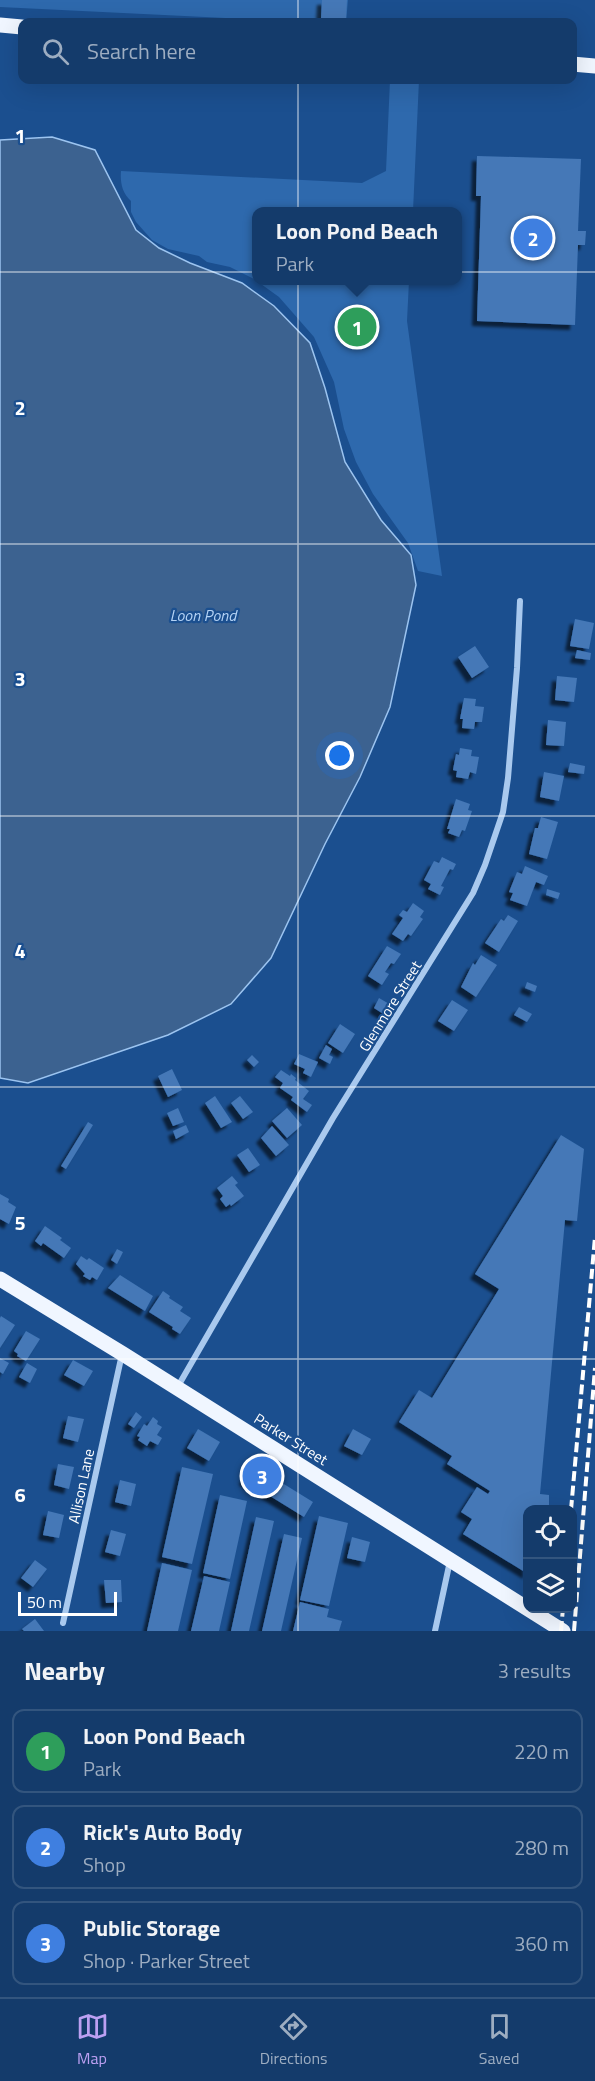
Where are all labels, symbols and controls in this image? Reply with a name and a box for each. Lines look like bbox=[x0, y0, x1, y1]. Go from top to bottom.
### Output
search box bbox=[18, 18, 577, 84]
text: Search here bbox=[87, 34, 196, 68]
icon: search bbox=[39, 35, 72, 68]
text: 1 bbox=[14, 120, 26, 151]
popup bbox=[252, 207, 462, 285]
text: Loon Pond Beach bbox=[276, 214, 438, 248]
pin: 2 bbox=[514, 216, 552, 260]
text: Park bbox=[276, 248, 314, 279]
pin: 1 bbox=[338, 304, 376, 350]
text: 2 bbox=[14, 392, 26, 423]
water label: Loon Pond bbox=[170, 603, 238, 627]
text: 3 bbox=[14, 663, 26, 694]
your location bbox=[325, 741, 354, 770]
text: 4 bbox=[14, 935, 26, 966]
street label: Glenmore Street bbox=[353, 955, 428, 1056]
text: 5 bbox=[14, 1207, 26, 1238]
street label: Parker Street bbox=[250, 1407, 333, 1471]
street label: Allison Lane bbox=[62, 1447, 100, 1525]
pin: 3 bbox=[242, 1454, 282, 1498]
text: 6 bbox=[14, 1479, 26, 1510]
map controls bbox=[523, 1505, 577, 1613]
button: locate bbox=[523, 1505, 577, 1559]
button: layers bbox=[523, 1559, 577, 1613]
scale bar bbox=[18, 1589, 117, 1616]
text: 50 m bbox=[27, 1590, 62, 1614]
text: Nearby bbox=[24, 1651, 105, 1690]
text: 3 results bbox=[498, 1655, 571, 1686]
text: Loon Pond Beach bbox=[83, 1719, 245, 1753]
text: 1 bbox=[40, 1736, 51, 1767]
text: 220 m bbox=[514, 1736, 569, 1767]
text: Park bbox=[83, 1753, 121, 1784]
text: Rick's Auto Body bbox=[83, 1815, 242, 1849]
text: 2 bbox=[40, 1832, 51, 1863]
text: 280 m bbox=[514, 1832, 569, 1863]
text: Shop bbox=[83, 1849, 126, 1880]
text: Public Storage bbox=[83, 1911, 220, 1945]
text: 3 bbox=[40, 1928, 51, 1959]
text: 360 m bbox=[514, 1928, 569, 1959]
text: Shop · Parker Street bbox=[83, 1945, 250, 1976]
tab: Map bbox=[76, 2010, 109, 2070]
tab: Directions bbox=[260, 2010, 328, 2070]
tab: Saved bbox=[479, 2010, 519, 2070]

